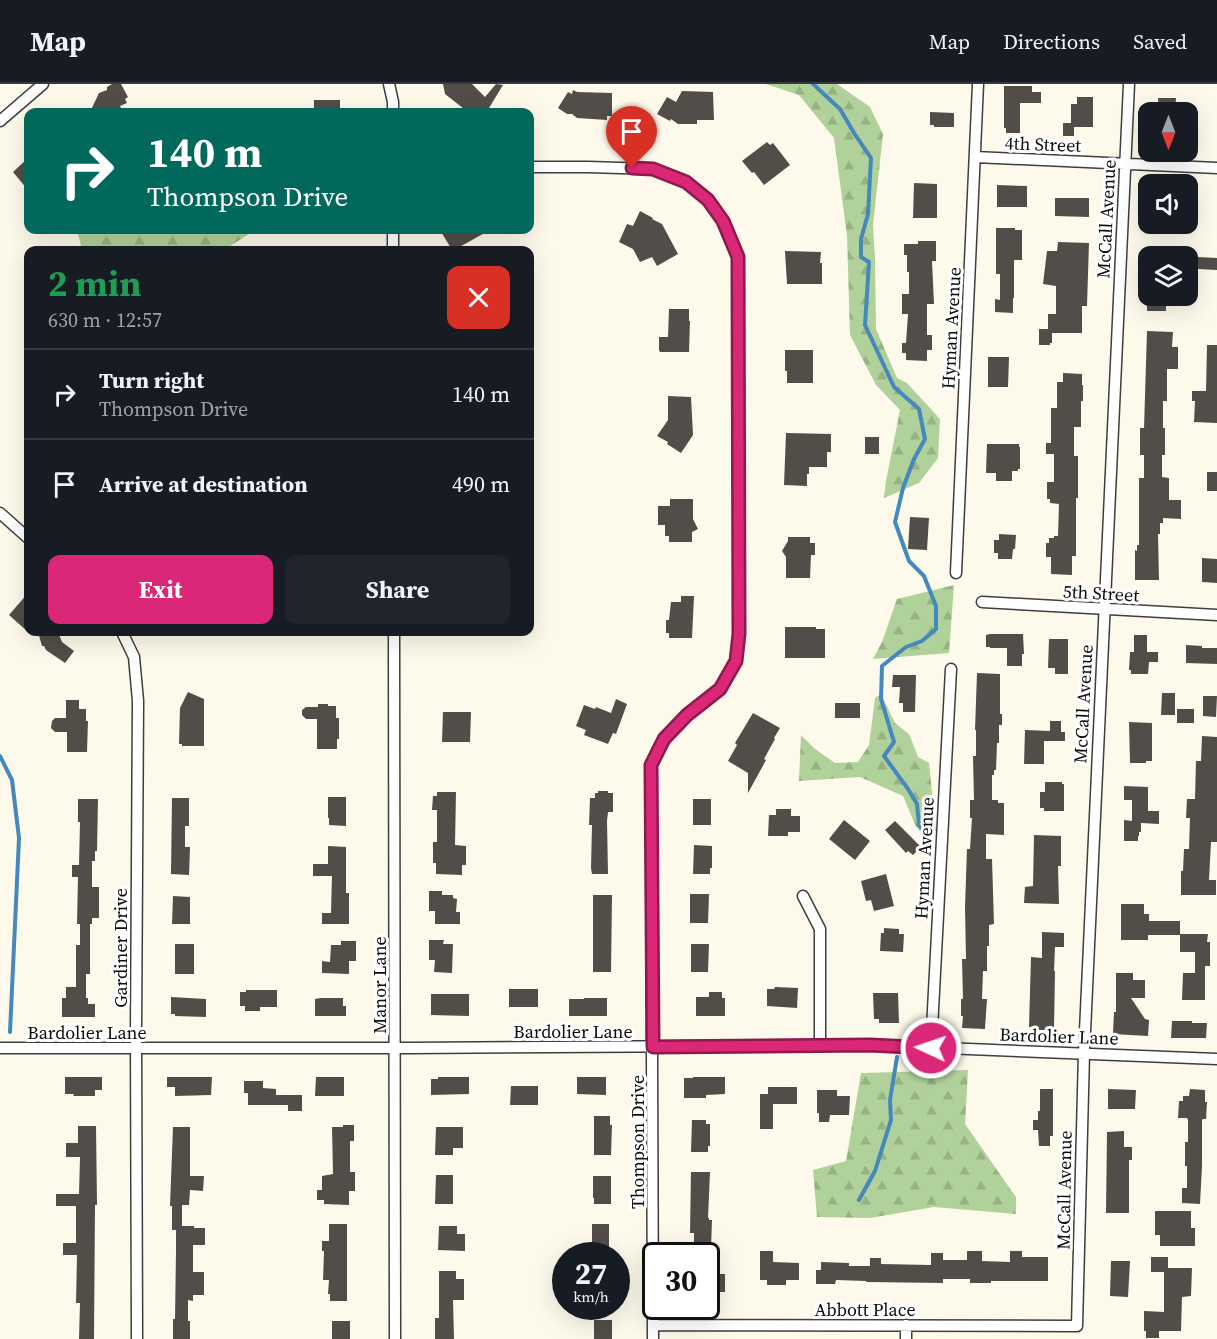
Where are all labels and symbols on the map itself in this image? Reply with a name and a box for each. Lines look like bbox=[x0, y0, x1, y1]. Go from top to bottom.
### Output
north arrow bbox=[1138, 102, 1198, 162]
pin bbox=[606, 106, 657, 168]
street label: 4th Street bbox=[1004, 130, 1082, 158]
street label: McCall Avenue bbox=[1090, 159, 1122, 279]
street label: Hyman Avenue bbox=[935, 266, 967, 390]
street label: 5th Street bbox=[1062, 579, 1140, 607]
street label: McCall Avenue bbox=[1067, 644, 1099, 764]
street label: Hyman Avenue bbox=[908, 796, 940, 920]
street label: Gardiner Drive bbox=[108, 888, 133, 1008]
street label: Manor Lane bbox=[367, 936, 392, 1034]
position arrow bbox=[899, 1016, 963, 1080]
street label: Bardolier Lane bbox=[513, 1019, 633, 1044]
street label: Bardolier Lane bbox=[27, 1020, 147, 1045]
street label: Bardolier Lane bbox=[999, 1021, 1119, 1051]
street label: Thompson Drive bbox=[625, 1075, 650, 1209]
street label: McCall Avenue bbox=[1050, 1130, 1078, 1250]
speed limit sign: 30 bbox=[642, 1242, 720, 1320]
street label: Abbott Place bbox=[814, 1297, 916, 1322]

